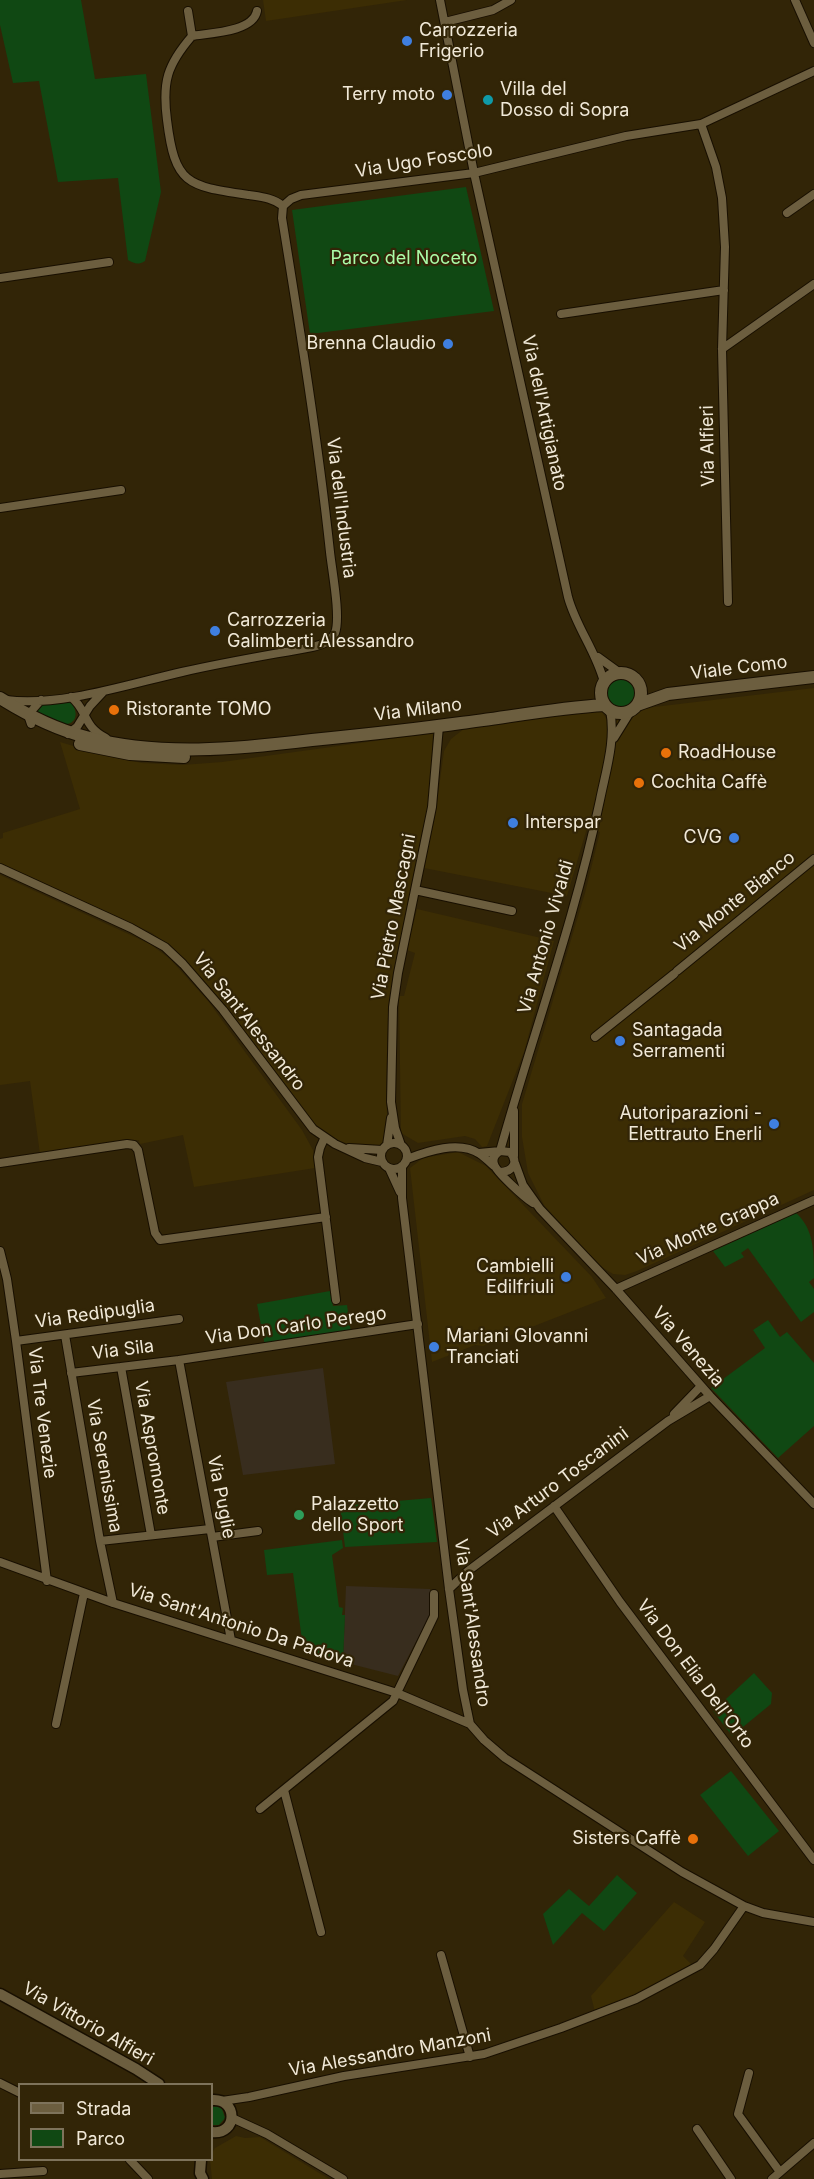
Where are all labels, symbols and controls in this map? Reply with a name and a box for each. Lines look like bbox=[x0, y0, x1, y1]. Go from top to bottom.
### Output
place label: Carrozzeria Frigerio bbox=[419, 20, 518, 63]
marker: Carrozzeria Frigerio bbox=[400, 34, 414, 48]
place label: Villa del Dosso di Sopra bbox=[500, 79, 629, 122]
place label: Terry moto bbox=[342, 84, 435, 106]
marker: Terry moto bbox=[440, 88, 454, 102]
marker: Villa del Dosso di Sopra bbox=[481, 93, 495, 107]
street label: Via Ugo Foscolo bbox=[354, 139, 494, 183]
park label: Parco del Noceto bbox=[331, 248, 477, 270]
place label: Brenna Claudio bbox=[306, 333, 436, 355]
street label: Via dell'Artigianato bbox=[517, 333, 571, 493]
marker: Brenna Claudio bbox=[441, 337, 455, 351]
street label: Via Alfieri bbox=[696, 405, 720, 487]
street label: Via dell'Industria bbox=[322, 436, 360, 580]
place label: Carrozzeria Galimberti Alessandro bbox=[227, 610, 414, 652]
marker: Carrozzeria Galimberti Alessandro bbox=[208, 624, 222, 638]
street label: Viale Como bbox=[689, 651, 789, 685]
street label: Via Milano bbox=[373, 694, 463, 726]
place label: Ristorante TOMO bbox=[126, 699, 272, 721]
marker: Ristorante TOMO bbox=[107, 703, 121, 717]
place label: RoadHouse bbox=[678, 742, 776, 764]
marker: RoadHouse bbox=[659, 746, 673, 760]
place label: Cochita Caffè bbox=[651, 772, 767, 794]
marker: Cochita Caffè bbox=[632, 776, 646, 790]
place label: Interspar bbox=[525, 812, 601, 834]
marker: Interspar bbox=[506, 816, 520, 830]
place label: CVG bbox=[684, 827, 722, 849]
marker: CVG bbox=[727, 831, 741, 845]
street label: Via Pietro Mascagni bbox=[367, 832, 421, 1002]
street label: Via Monte Bianco bbox=[670, 847, 800, 957]
street label: Via Antonio Vivaldi bbox=[514, 858, 578, 1016]
street label: Via Sant'Alessandro bbox=[188, 949, 310, 1095]
place label: Santagada Serramenti bbox=[632, 1020, 725, 1062]
marker: Santagada Serramenti bbox=[613, 1034, 627, 1048]
place label: Autoriparazioni - Elettrauto Enerli bbox=[619, 1103, 762, 1146]
marker: Autoriparazioni - Elettrauto Enerli bbox=[767, 1117, 781, 1131]
street label: Via Monte Grappa bbox=[633, 1188, 783, 1270]
place label: Cambielli Edilfriuli bbox=[476, 1256, 554, 1298]
marker: Cambielli Edilfriuli bbox=[559, 1270, 573, 1284]
street label: Via Redipuglia bbox=[34, 1295, 156, 1333]
street label: Via Venezia bbox=[647, 1302, 729, 1392]
street label: Via Don Carlo Perego bbox=[204, 1303, 388, 1349]
place label: Mariani GIovanni Tranciati bbox=[446, 1326, 588, 1368]
street label: Via Sila bbox=[91, 1335, 155, 1365]
marker: Mariani GIovanni Tranciati bbox=[427, 1340, 441, 1354]
street label: Via Tre Venezie bbox=[23, 1346, 61, 1480]
street label: Via Aspromonte bbox=[130, 1379, 174, 1517]
street label: Via Serenissima bbox=[82, 1398, 126, 1534]
street label: Via Arturo Toscanini bbox=[483, 1423, 633, 1543]
street label: Via Puglie bbox=[202, 1454, 240, 1540]
place label: Palazzetto dello Sport bbox=[311, 1494, 403, 1537]
marker: Palazzetto dello Sport bbox=[292, 1508, 306, 1522]
street label: Via Sant'Alessandro bbox=[450, 1538, 494, 1708]
street label: Via Sant'Antonio Da Padova bbox=[125, 1579, 357, 1673]
street label: Via Don Elia Dell'Orto bbox=[632, 1595, 758, 1753]
place label: Sisters Caffè bbox=[572, 1828, 681, 1850]
marker: Sisters Caffè bbox=[686, 1832, 700, 1846]
street label: Via Vittorio Alfieri bbox=[19, 1978, 157, 2070]
street label: Via Alessandro Manzoni bbox=[287, 2025, 493, 2081]
legend bbox=[18, 2083, 213, 2161]
text: Strada bbox=[76, 2098, 131, 2119]
text: Parco bbox=[76, 2128, 125, 2149]

